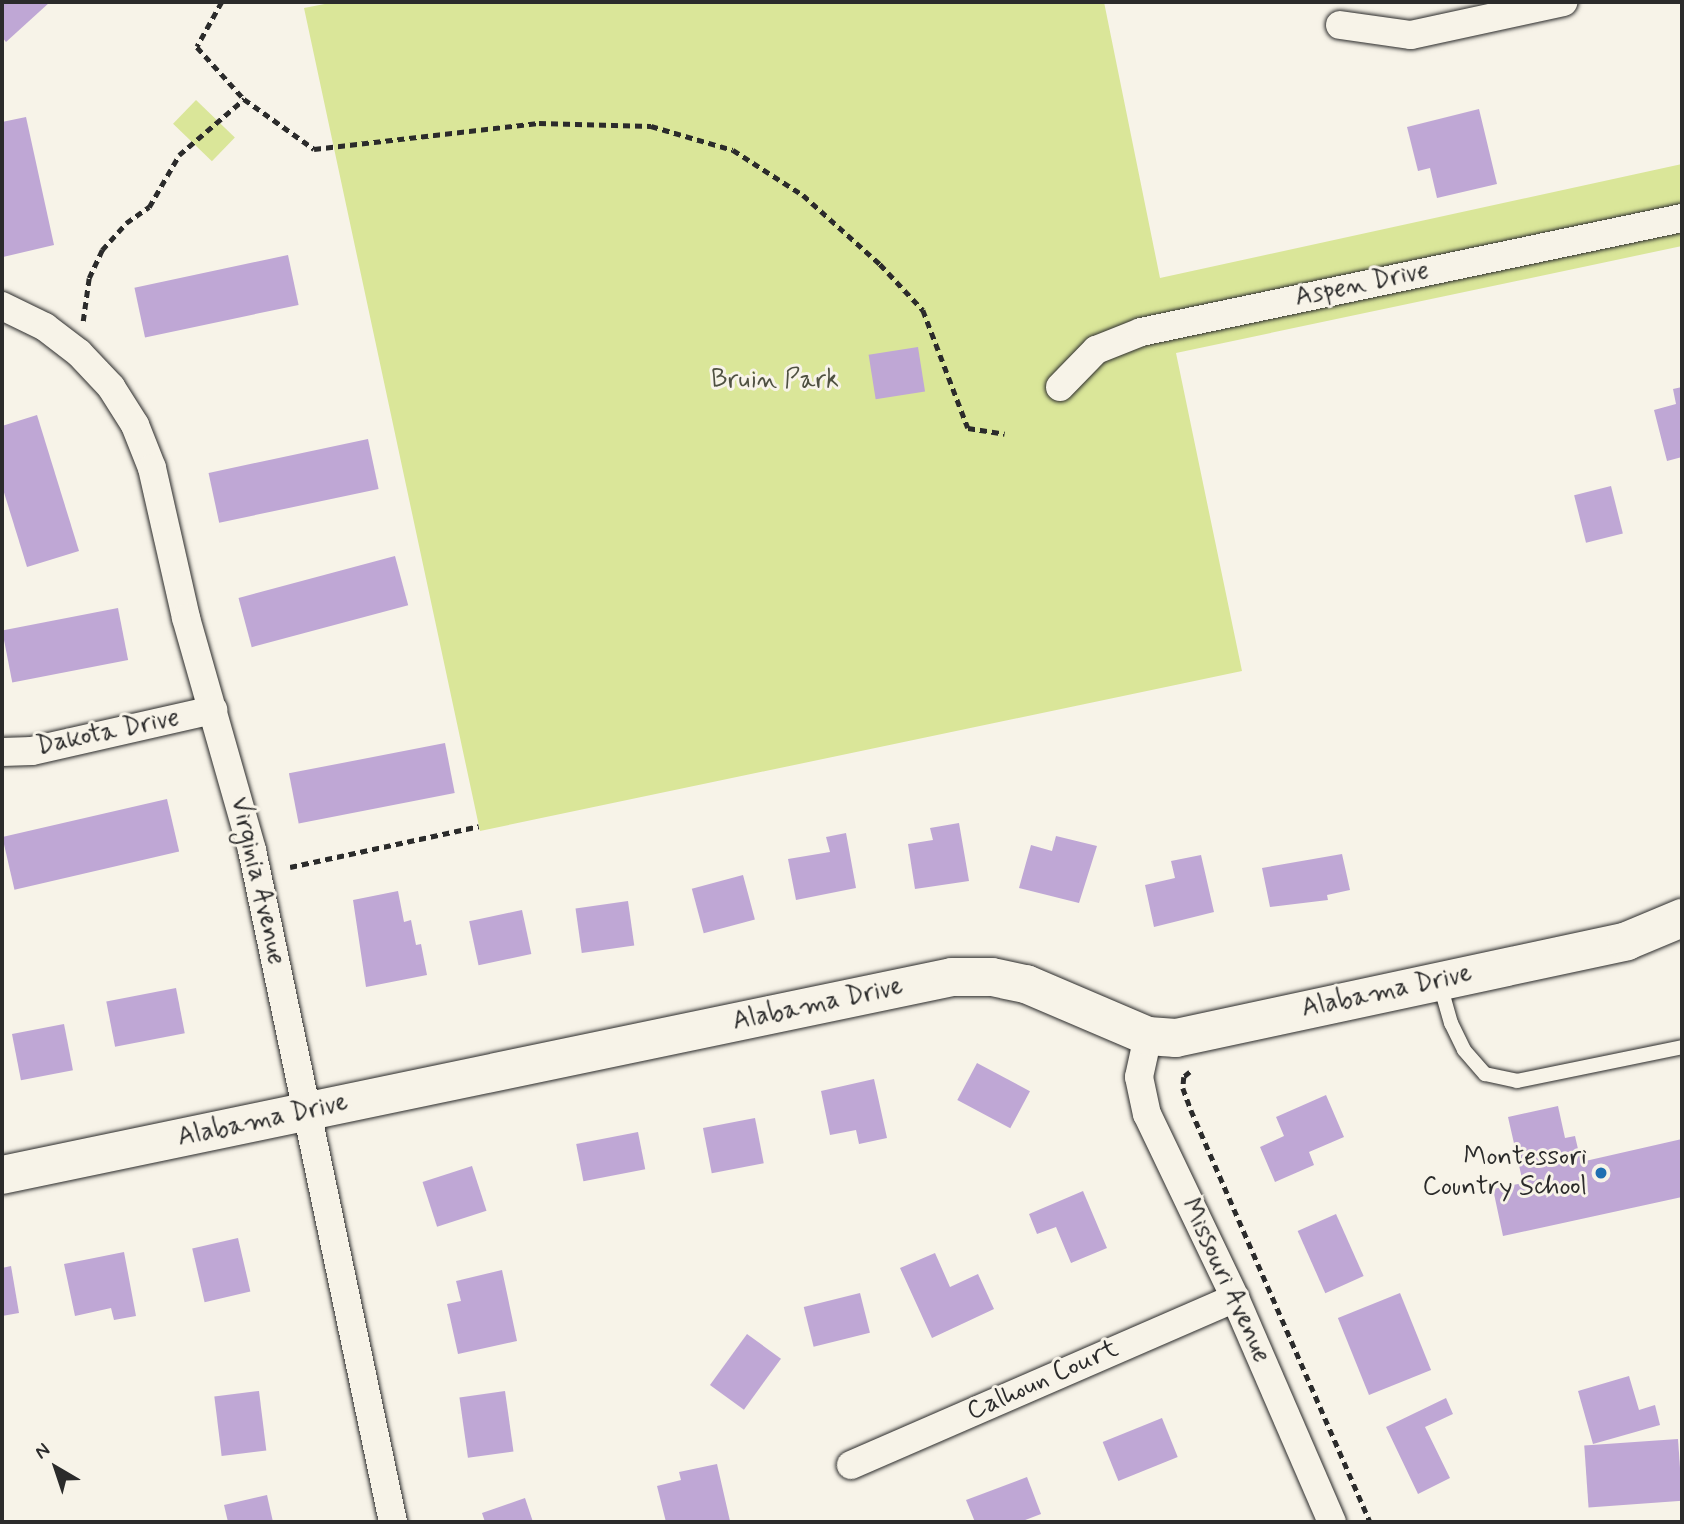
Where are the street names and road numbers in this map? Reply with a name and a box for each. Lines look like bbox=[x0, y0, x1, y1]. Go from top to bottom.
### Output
street label: Aspen Drive bbox=[1292, 256, 1432, 314]
street label: Dakota Drive bbox=[34, 703, 182, 763]
street label: Virginia Avenue bbox=[222, 793, 292, 969]
street label: Alabama Drive bbox=[1299, 959, 1475, 1025]
street label: Alabama Drive bbox=[730, 972, 906, 1038]
street label: Alabama Drive bbox=[175, 1088, 351, 1154]
street label: Missouri Avenue bbox=[1173, 1193, 1277, 1369]
street label: Calhoun Court bbox=[965, 1335, 1121, 1427]

